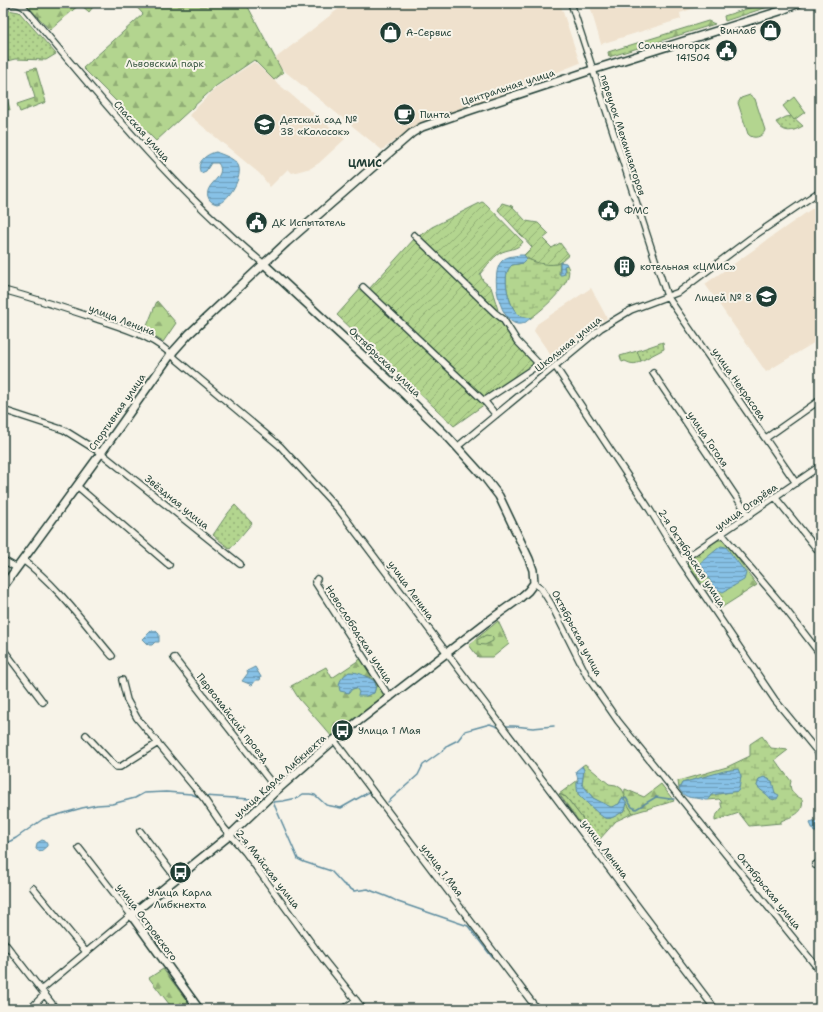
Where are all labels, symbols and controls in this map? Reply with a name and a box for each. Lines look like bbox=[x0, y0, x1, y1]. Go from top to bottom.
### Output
shop icon: Винлаб bbox=[758, 17, 784, 43]
shop icon: A-Сервис bbox=[377, 19, 403, 45]
place label: Винлаб bbox=[720, 24, 756, 37]
place label: A-Сервис bbox=[406, 26, 452, 39]
public building icon: Солнечногорск 141504 bbox=[713, 38, 739, 64]
place label: Солнечногорск 141504 bbox=[638, 39, 711, 64]
park label: Львовский парк bbox=[126, 57, 205, 70]
street label: Центральная улица bbox=[460, 66, 557, 108]
street label: переулок Механизаторов bbox=[597, 73, 649, 197]
street label: Спасская улица bbox=[111, 98, 173, 165]
cafe icon: Пинта bbox=[391, 101, 417, 127]
place label: Пинта bbox=[420, 108, 451, 121]
school or university icon: Детский сад № 38 «Колосок» bbox=[251, 112, 277, 138]
place label: Детский сад № 38 «Колосок» bbox=[280, 113, 357, 138]
district label: ЦМИС bbox=[348, 156, 382, 171]
public building icon: ФМС bbox=[596, 197, 622, 223]
place label: ФМС bbox=[624, 204, 649, 217]
public building icon: ДК Испытатель bbox=[244, 209, 270, 235]
place label: ДК Испытатель bbox=[272, 216, 346, 229]
building icon: котельная «ЦМИС» bbox=[611, 253, 637, 279]
place label: котельная «ЦМИС» bbox=[640, 260, 735, 273]
school or university icon: Лицей № 8 bbox=[754, 284, 780, 310]
place label: Лицей № 8 bbox=[695, 291, 752, 304]
street label: улица Ленина bbox=[87, 301, 158, 339]
street label: Школьная улица bbox=[532, 313, 605, 375]
street label: Октябрьская улица bbox=[346, 324, 424, 400]
street label: улица Некрасова bbox=[709, 345, 769, 424]
street label: Спортивная улица bbox=[86, 370, 149, 453]
street label: улица Гоголя bbox=[685, 409, 731, 469]
street label: Звёздная улица bbox=[142, 472, 212, 532]
street label: улица Огарёва bbox=[712, 480, 780, 533]
street label: 2-я Октябрьская улица bbox=[655, 506, 729, 610]
street label: улица Ленина bbox=[385, 558, 437, 623]
street label: Новослободская улица bbox=[322, 582, 396, 686]
street label: Октябрьская улица bbox=[549, 588, 605, 679]
street label: Первомайский проезд bbox=[194, 671, 272, 766]
bus stop icon: Улица 1 Мая bbox=[329, 717, 355, 743]
place label: Улица 1 Мая bbox=[358, 724, 421, 737]
street label: улица Карла Либкнехта bbox=[231, 731, 329, 821]
street label: улица Ленина bbox=[579, 817, 632, 882]
street label: 2-я Майская улица bbox=[233, 827, 303, 912]
street label: улица 1 Мая bbox=[418, 841, 466, 899]
street label: Октябрьская улица bbox=[734, 850, 804, 933]
bus stop icon: Улица Карла Либкнехта bbox=[167, 859, 193, 885]
street label: улица Островского bbox=[114, 881, 180, 963]
place label: Улица Карла Либкнехта bbox=[148, 886, 212, 911]

